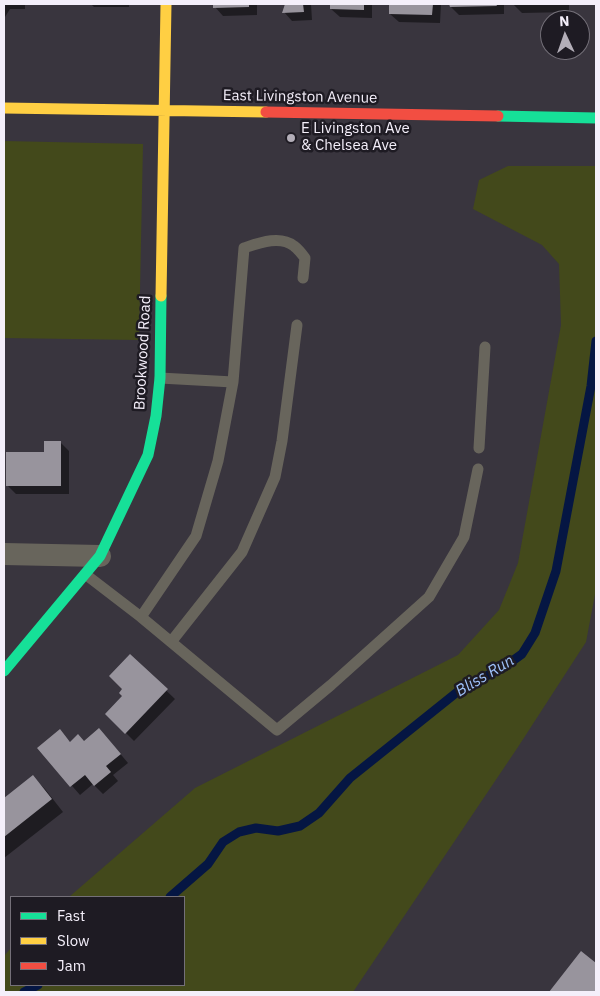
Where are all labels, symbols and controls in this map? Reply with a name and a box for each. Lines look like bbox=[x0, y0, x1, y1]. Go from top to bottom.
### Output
north arrow bbox=[540, 10, 590, 60]
text: N bbox=[559, 12, 570, 30]
street label: East Livingston Avenue bbox=[223, 87, 377, 107]
place label: E Livingston Ave & Chelsea Ave bbox=[301, 120, 410, 155]
marker: E Livingston Ave & Chelsea Ave bbox=[285, 132, 297, 144]
street label: Brookwood Road bbox=[131, 295, 155, 411]
water label: Bliss Run bbox=[452, 651, 518, 701]
legend bbox=[10, 896, 185, 986]
text: Fast bbox=[57, 906, 85, 925]
text: Slow bbox=[57, 931, 90, 950]
text: Jam bbox=[57, 956, 86, 975]

